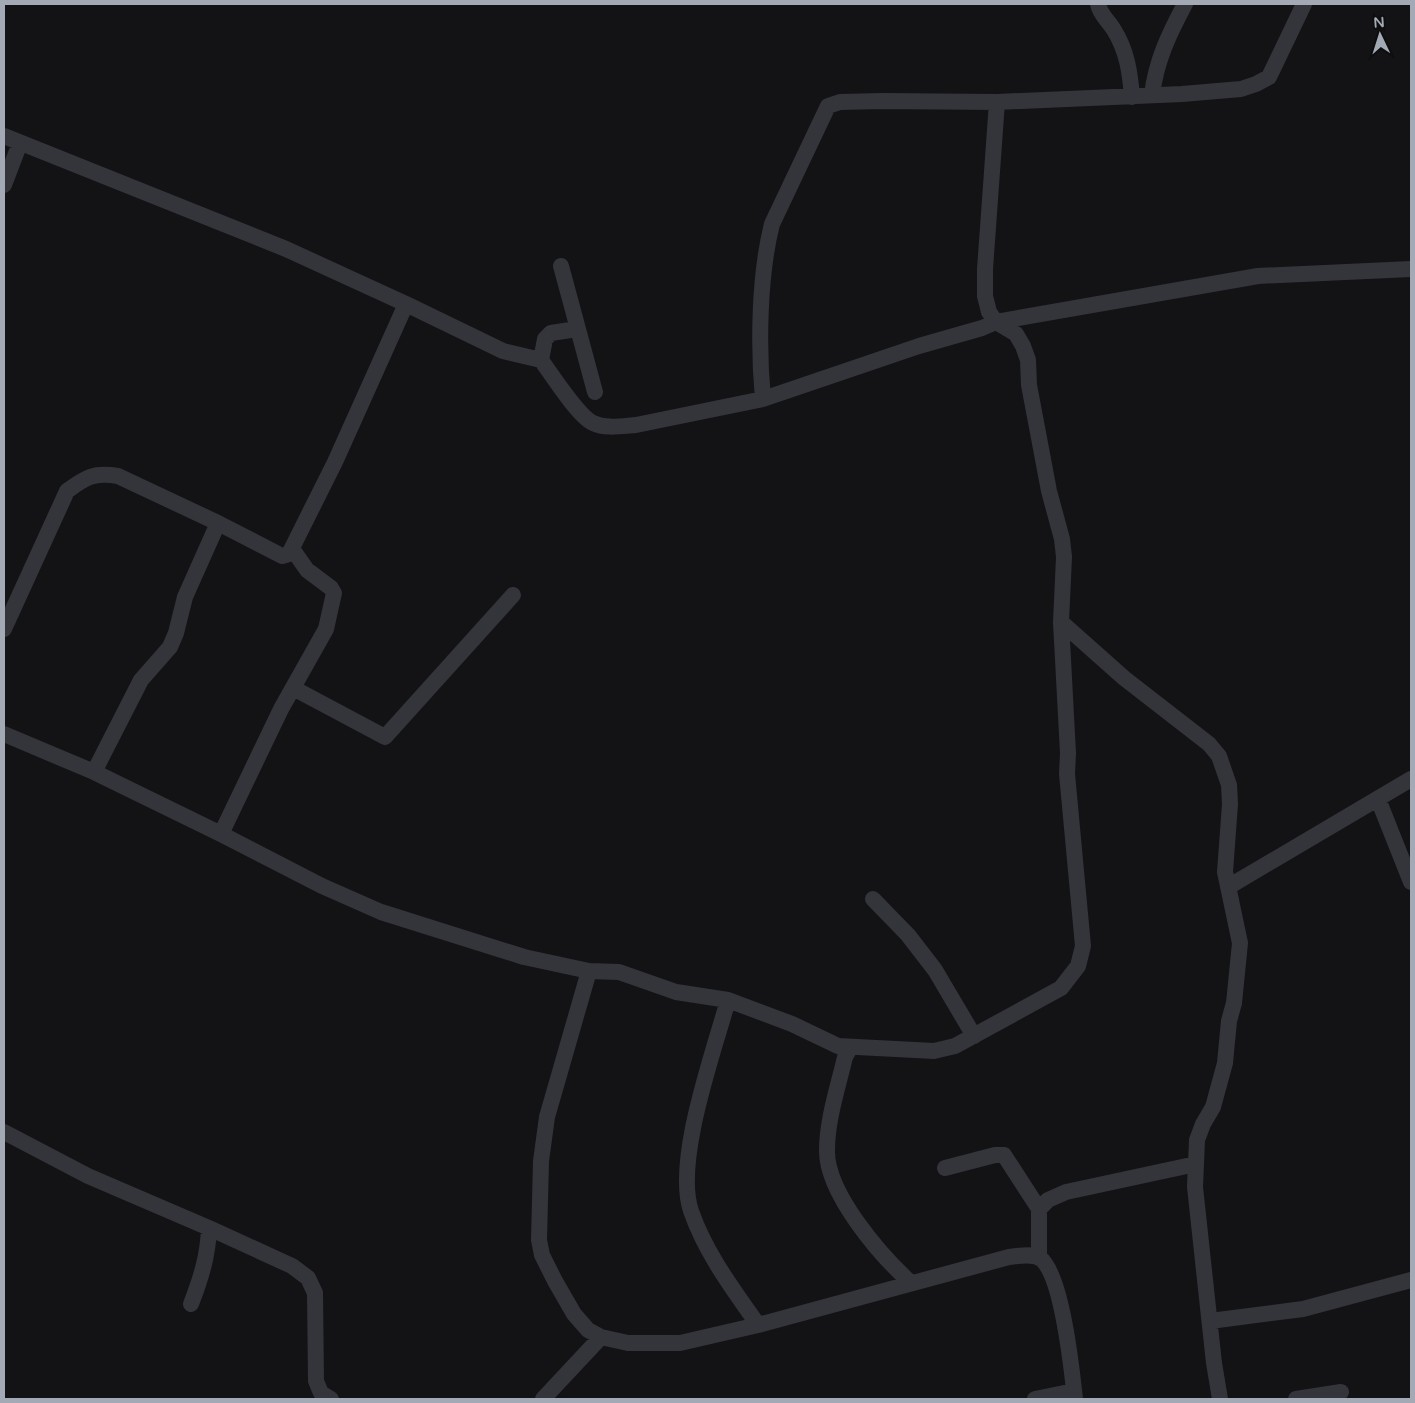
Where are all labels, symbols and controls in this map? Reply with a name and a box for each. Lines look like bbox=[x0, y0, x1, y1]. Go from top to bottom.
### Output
north arrow bbox=[1355, 10, 1405, 60]
text: N bbox=[1373, 14, 1385, 31]

